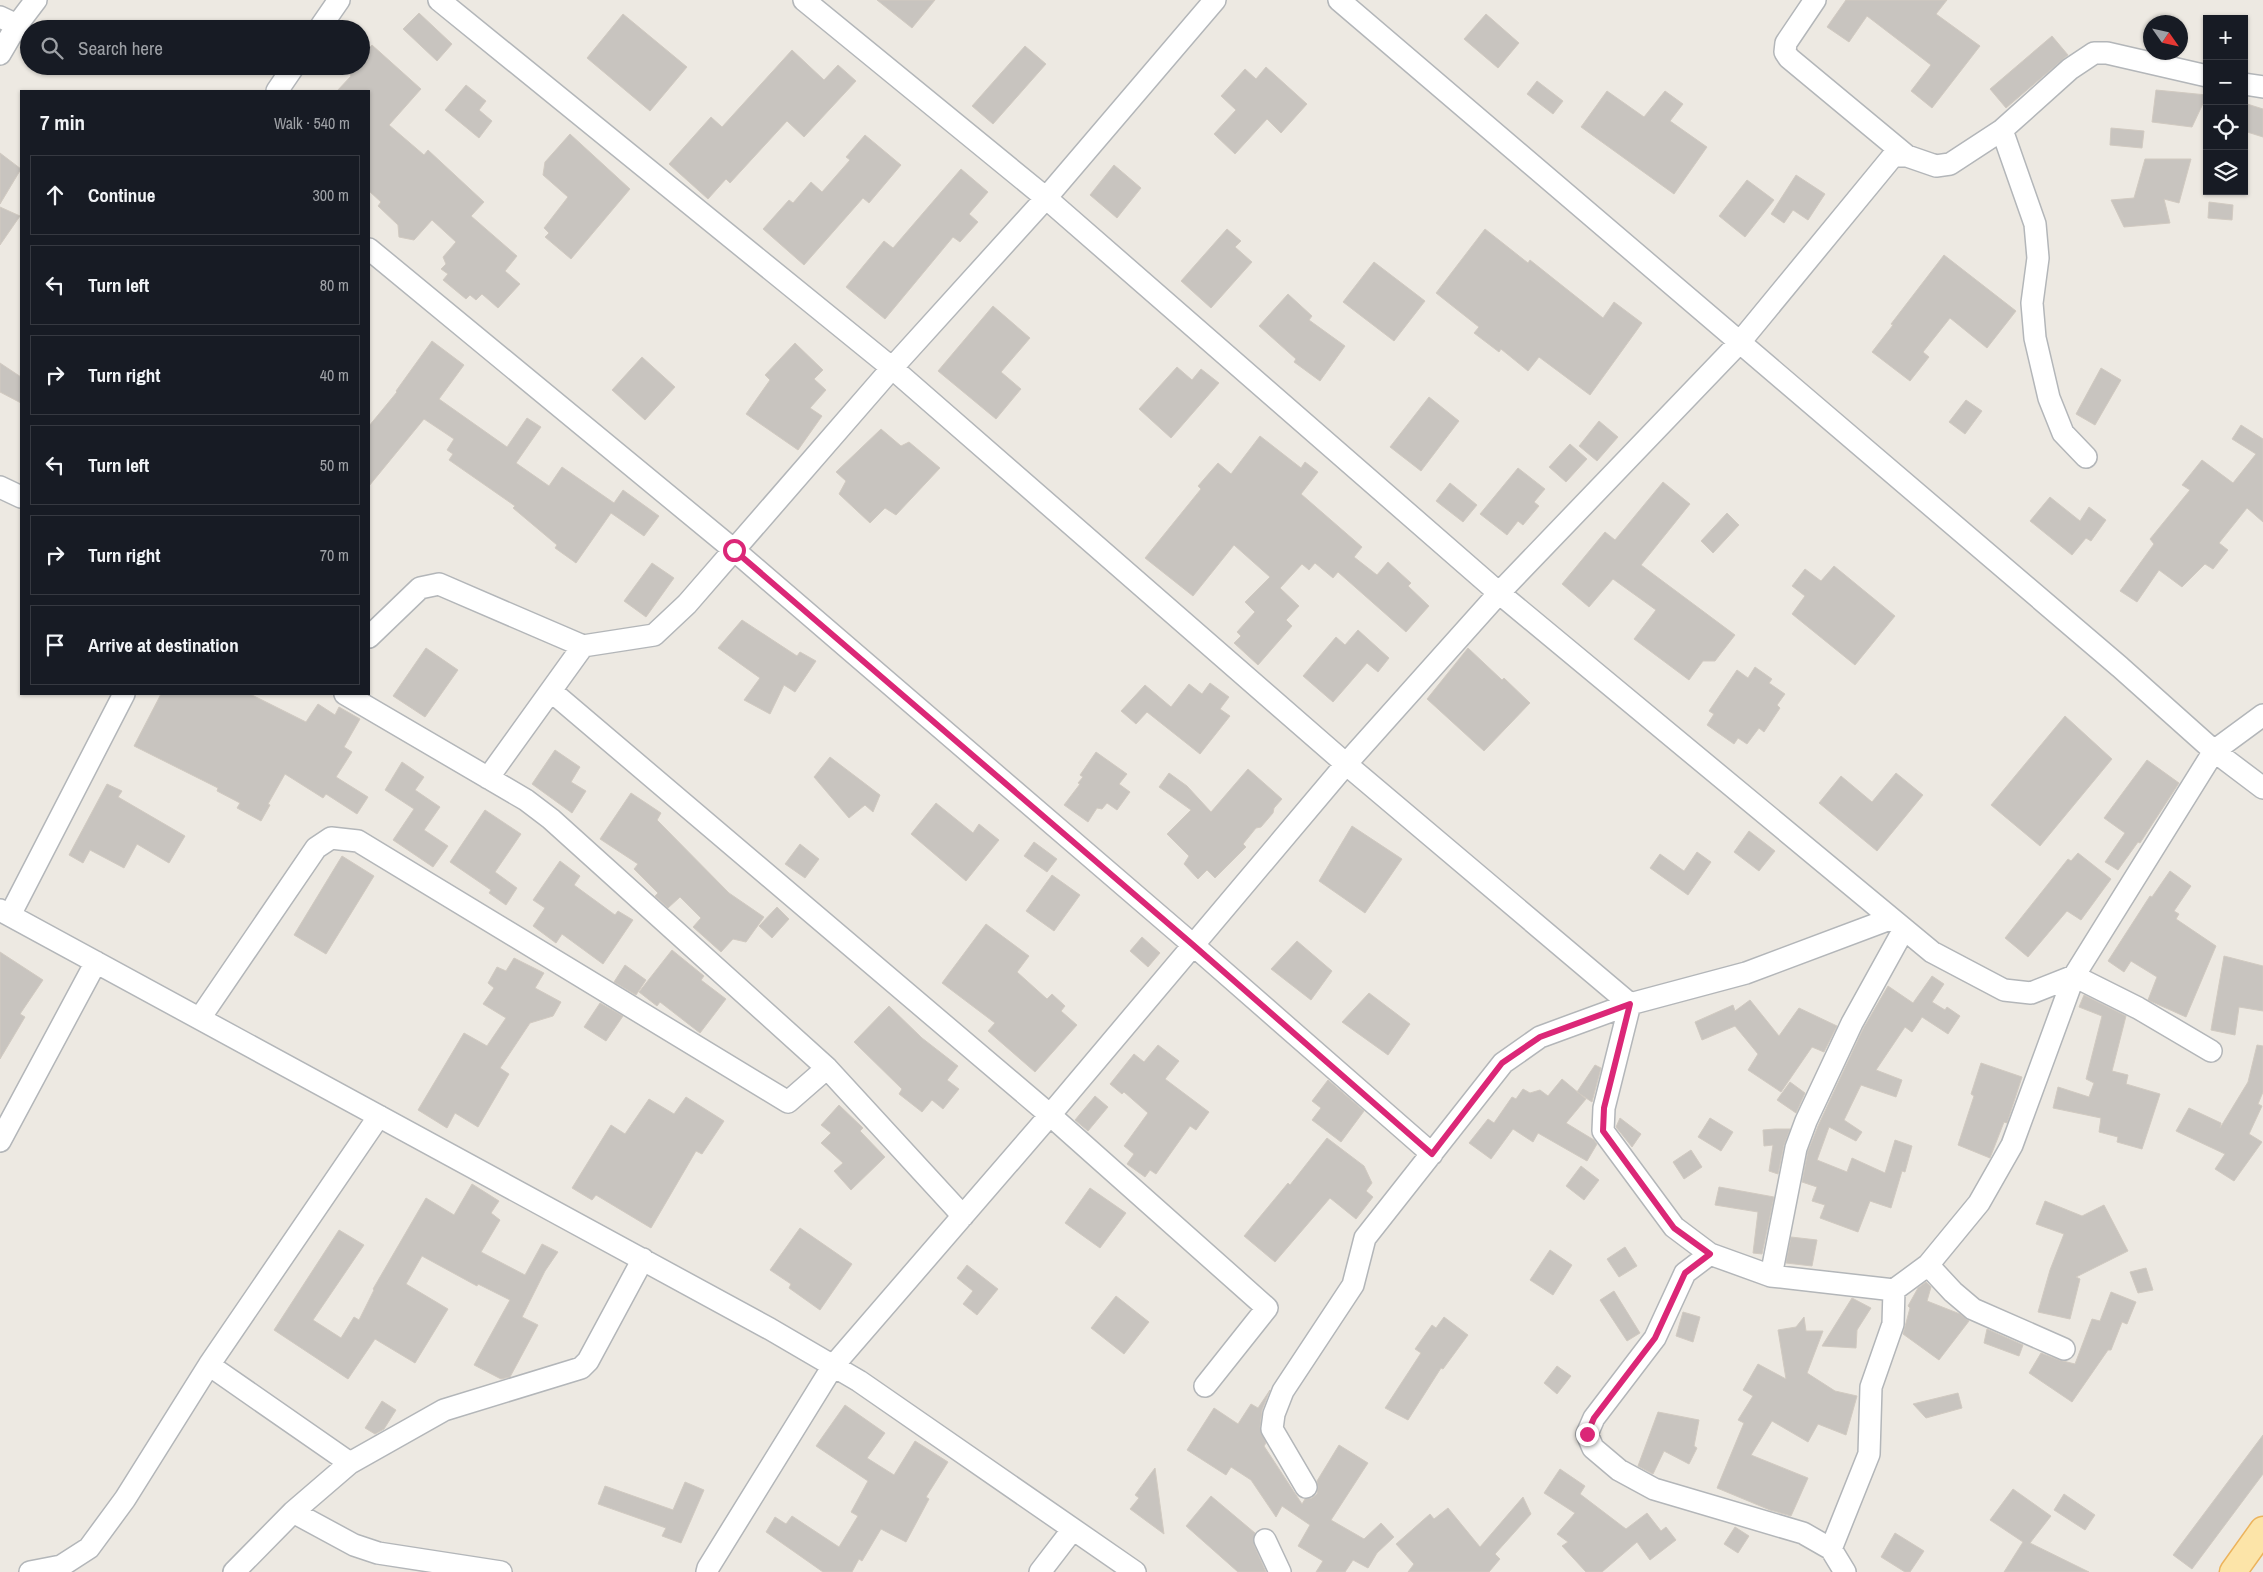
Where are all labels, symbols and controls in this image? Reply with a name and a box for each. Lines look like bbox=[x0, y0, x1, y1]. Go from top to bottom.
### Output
north arrow bbox=[2143, 15, 2188, 60]
map controls bbox=[2203, 15, 2248, 195]
button: + bbox=[2203, 15, 2248, 60]
search box bbox=[20, 20, 370, 75]
icon: search bbox=[38, 34, 66, 62]
text: Search here bbox=[78, 35, 163, 61]
button: − bbox=[2203, 60, 2248, 105]
button: locate bbox=[2203, 105, 2248, 150]
text: 7 min bbox=[40, 108, 85, 137]
text: Walk · 540 m bbox=[274, 112, 350, 134]
button: layers bbox=[2203, 150, 2248, 195]
icon: ahead bbox=[41, 181, 69, 209]
text: Continue bbox=[88, 182, 156, 208]
text: 300 m bbox=[313, 184, 349, 206]
icon: left bbox=[41, 271, 69, 299]
text: Turn left bbox=[88, 272, 149, 298]
text: 80 m bbox=[320, 274, 349, 296]
icon: right bbox=[41, 361, 69, 389]
text: Turn right bbox=[88, 362, 160, 388]
text: 40 m bbox=[320, 364, 349, 386]
icon: left bbox=[41, 451, 69, 479]
text: Turn left bbox=[88, 452, 149, 478]
text: 50 m bbox=[320, 454, 349, 476]
route start bbox=[723, 539, 746, 562]
icon: right bbox=[41, 541, 69, 569]
text: Turn right bbox=[88, 542, 160, 568]
text: 70 m bbox=[320, 544, 349, 566]
icon: arrive bbox=[41, 631, 69, 659]
text: Arrive at destination bbox=[88, 632, 239, 658]
route end bbox=[1576, 1423, 1599, 1446]

